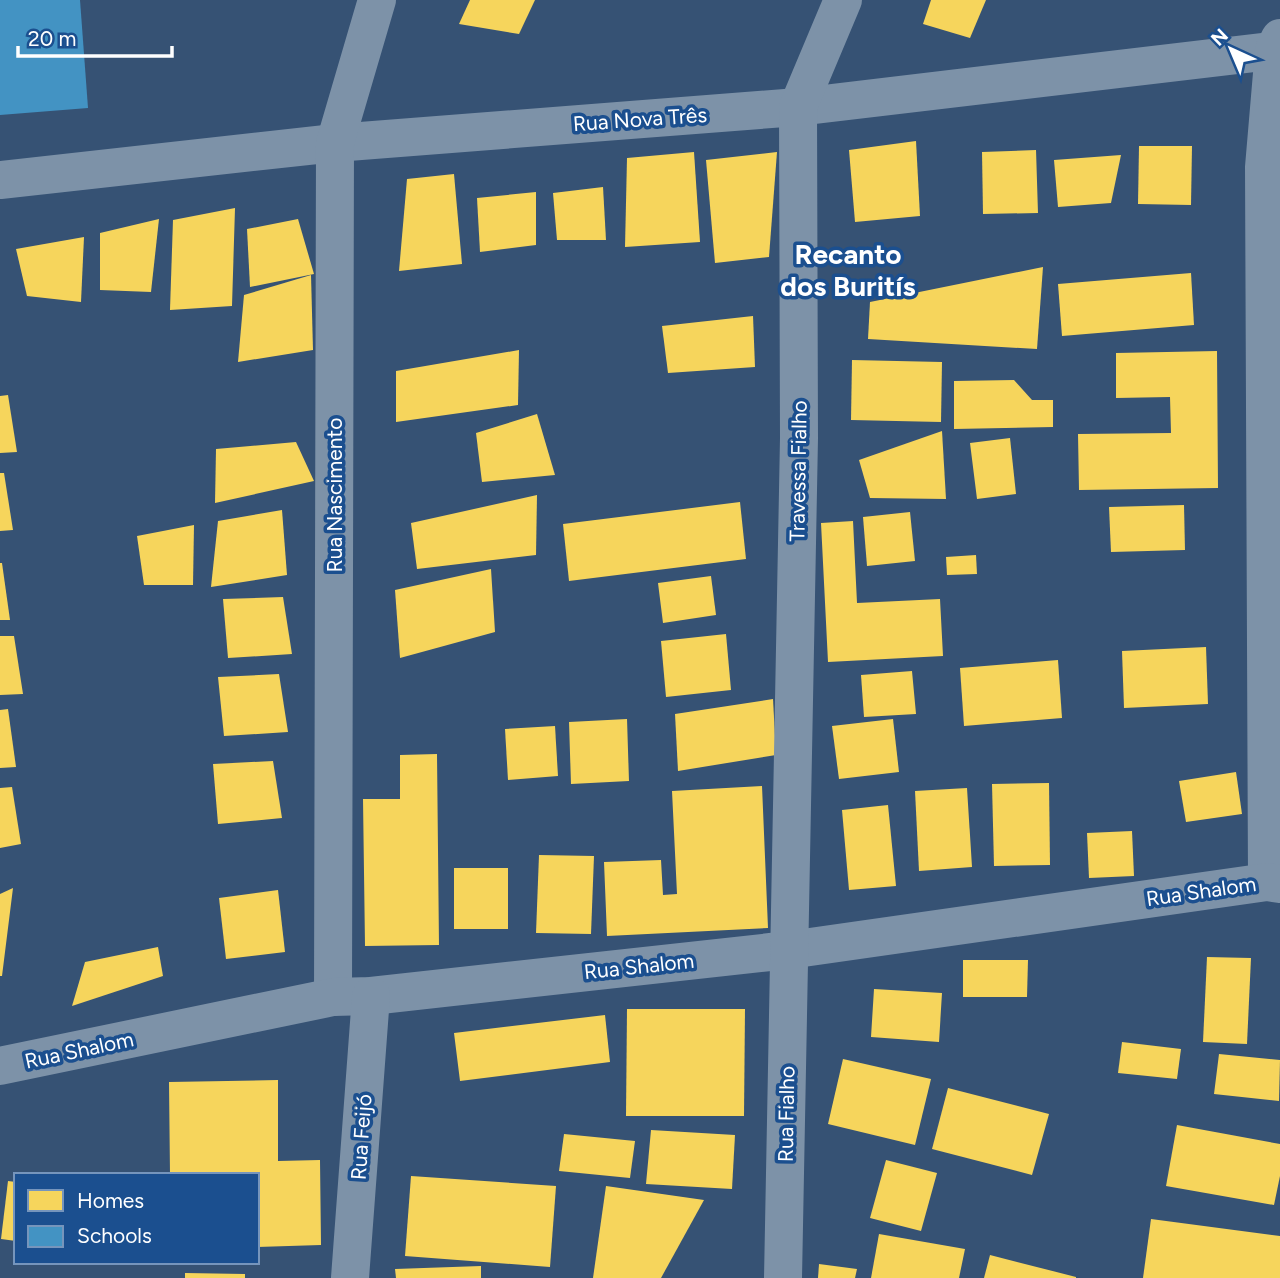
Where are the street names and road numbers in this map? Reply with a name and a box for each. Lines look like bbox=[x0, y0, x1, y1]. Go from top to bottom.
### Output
street label: Rua Nova Três bbox=[572, 102, 708, 136]
street label: Travessa Fialho bbox=[784, 400, 812, 542]
street label: Rua Nascimento bbox=[322, 418, 347, 572]
street label: Rua Shalom bbox=[1144, 871, 1258, 911]
street label: Rua Shalom bbox=[583, 948, 695, 984]
street label: Rua Shalom bbox=[22, 1026, 136, 1074]
street label: Rua Fialho bbox=[773, 1066, 799, 1162]
street label: Rua Feijó bbox=[346, 1093, 376, 1181]

